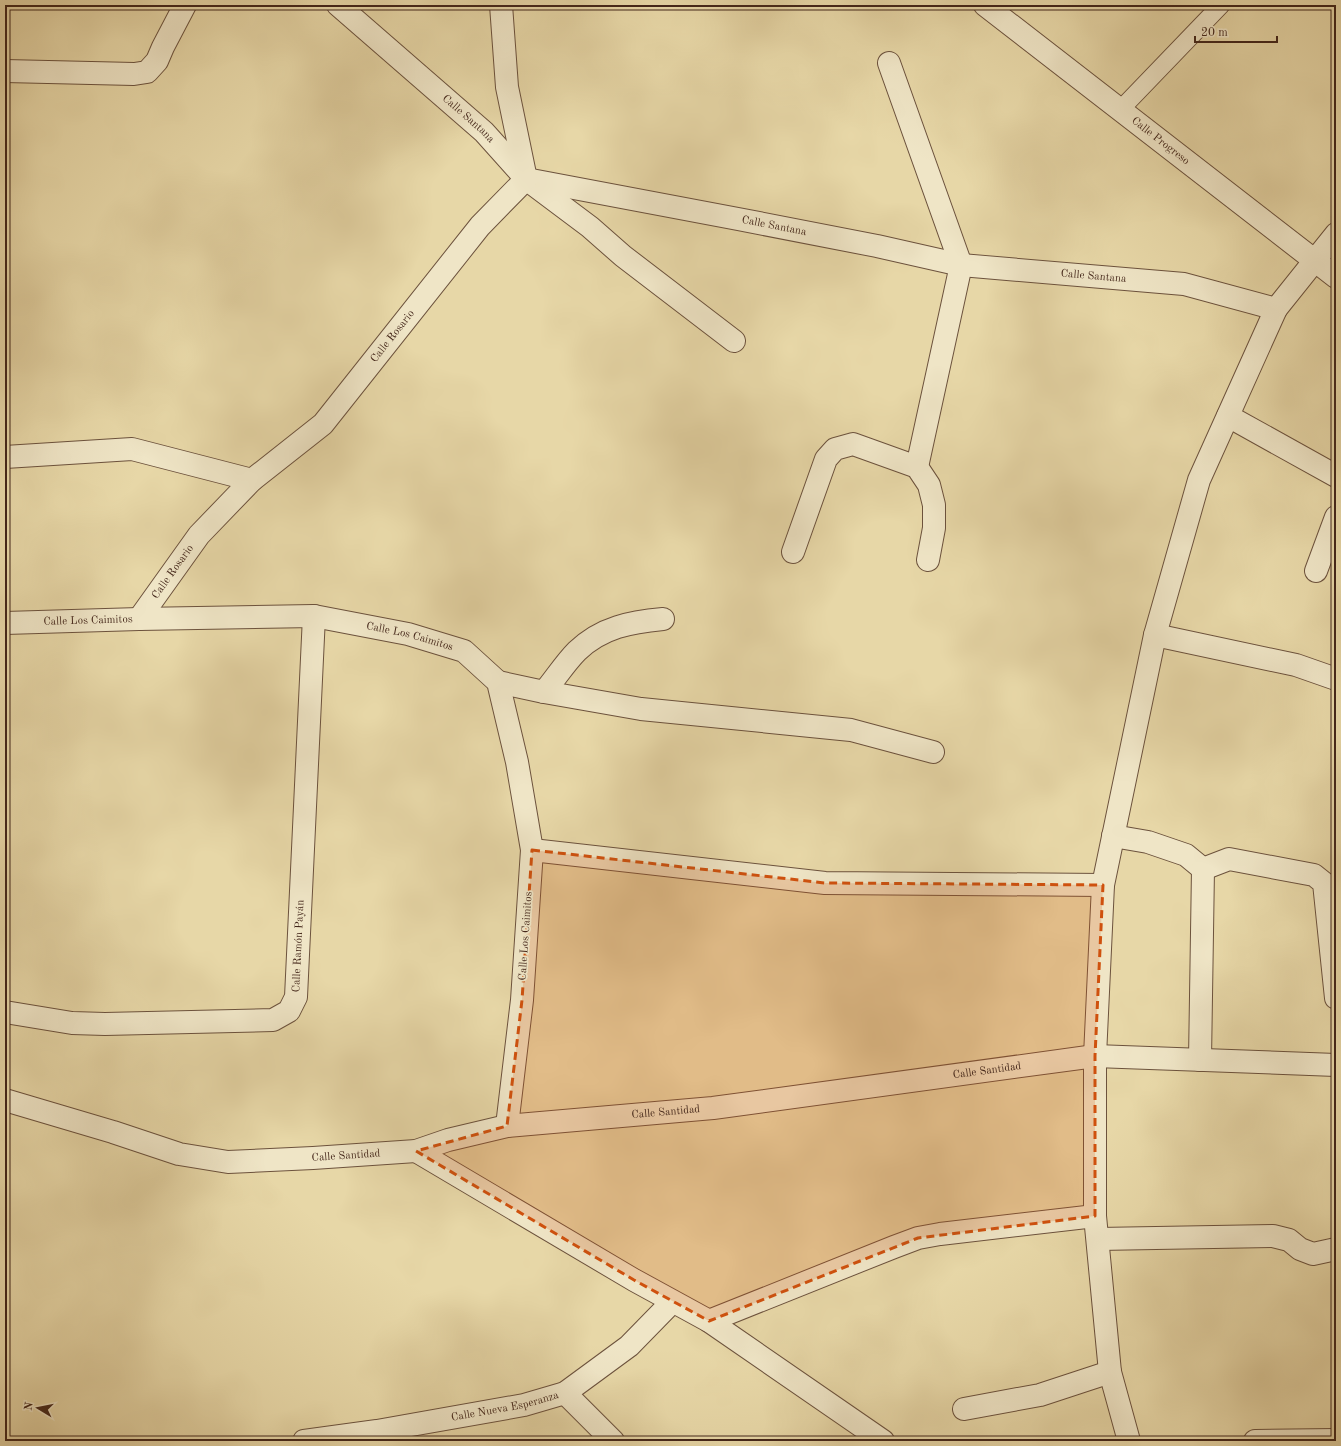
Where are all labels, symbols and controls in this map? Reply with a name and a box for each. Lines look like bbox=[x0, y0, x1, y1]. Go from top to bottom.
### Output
scale bar bbox=[1195, 18, 1277, 44]
text: 20 m bbox=[1201, 27, 1228, 39]
street label: Calle Santana bbox=[440, 93, 497, 145]
street label: Calle Progreso bbox=[1129, 115, 1192, 167]
street label: Calle Santana bbox=[741, 214, 808, 238]
street label: Calle Santana bbox=[1060, 268, 1127, 285]
street label: Calle Rosario bbox=[369, 308, 417, 365]
street label: Calle Rosario bbox=[150, 543, 196, 601]
street label: Calle Los Caimitos bbox=[43, 614, 133, 627]
street label: Calle Los Caimitos bbox=[365, 621, 455, 653]
street label: Calle Los Caimitos bbox=[517, 891, 535, 981]
street label: Calle Ramón Payán bbox=[291, 899, 306, 993]
street label: Calle Santidad bbox=[952, 1061, 1022, 1081]
street label: Calle Santidad bbox=[631, 1104, 701, 1121]
street label: Calle Santidad bbox=[311, 1148, 381, 1164]
north arrow bbox=[18, 1388, 58, 1428]
street label: Calle Nueva Esperanza bbox=[450, 1389, 561, 1423]
text: N bbox=[23, 1401, 36, 1412]

